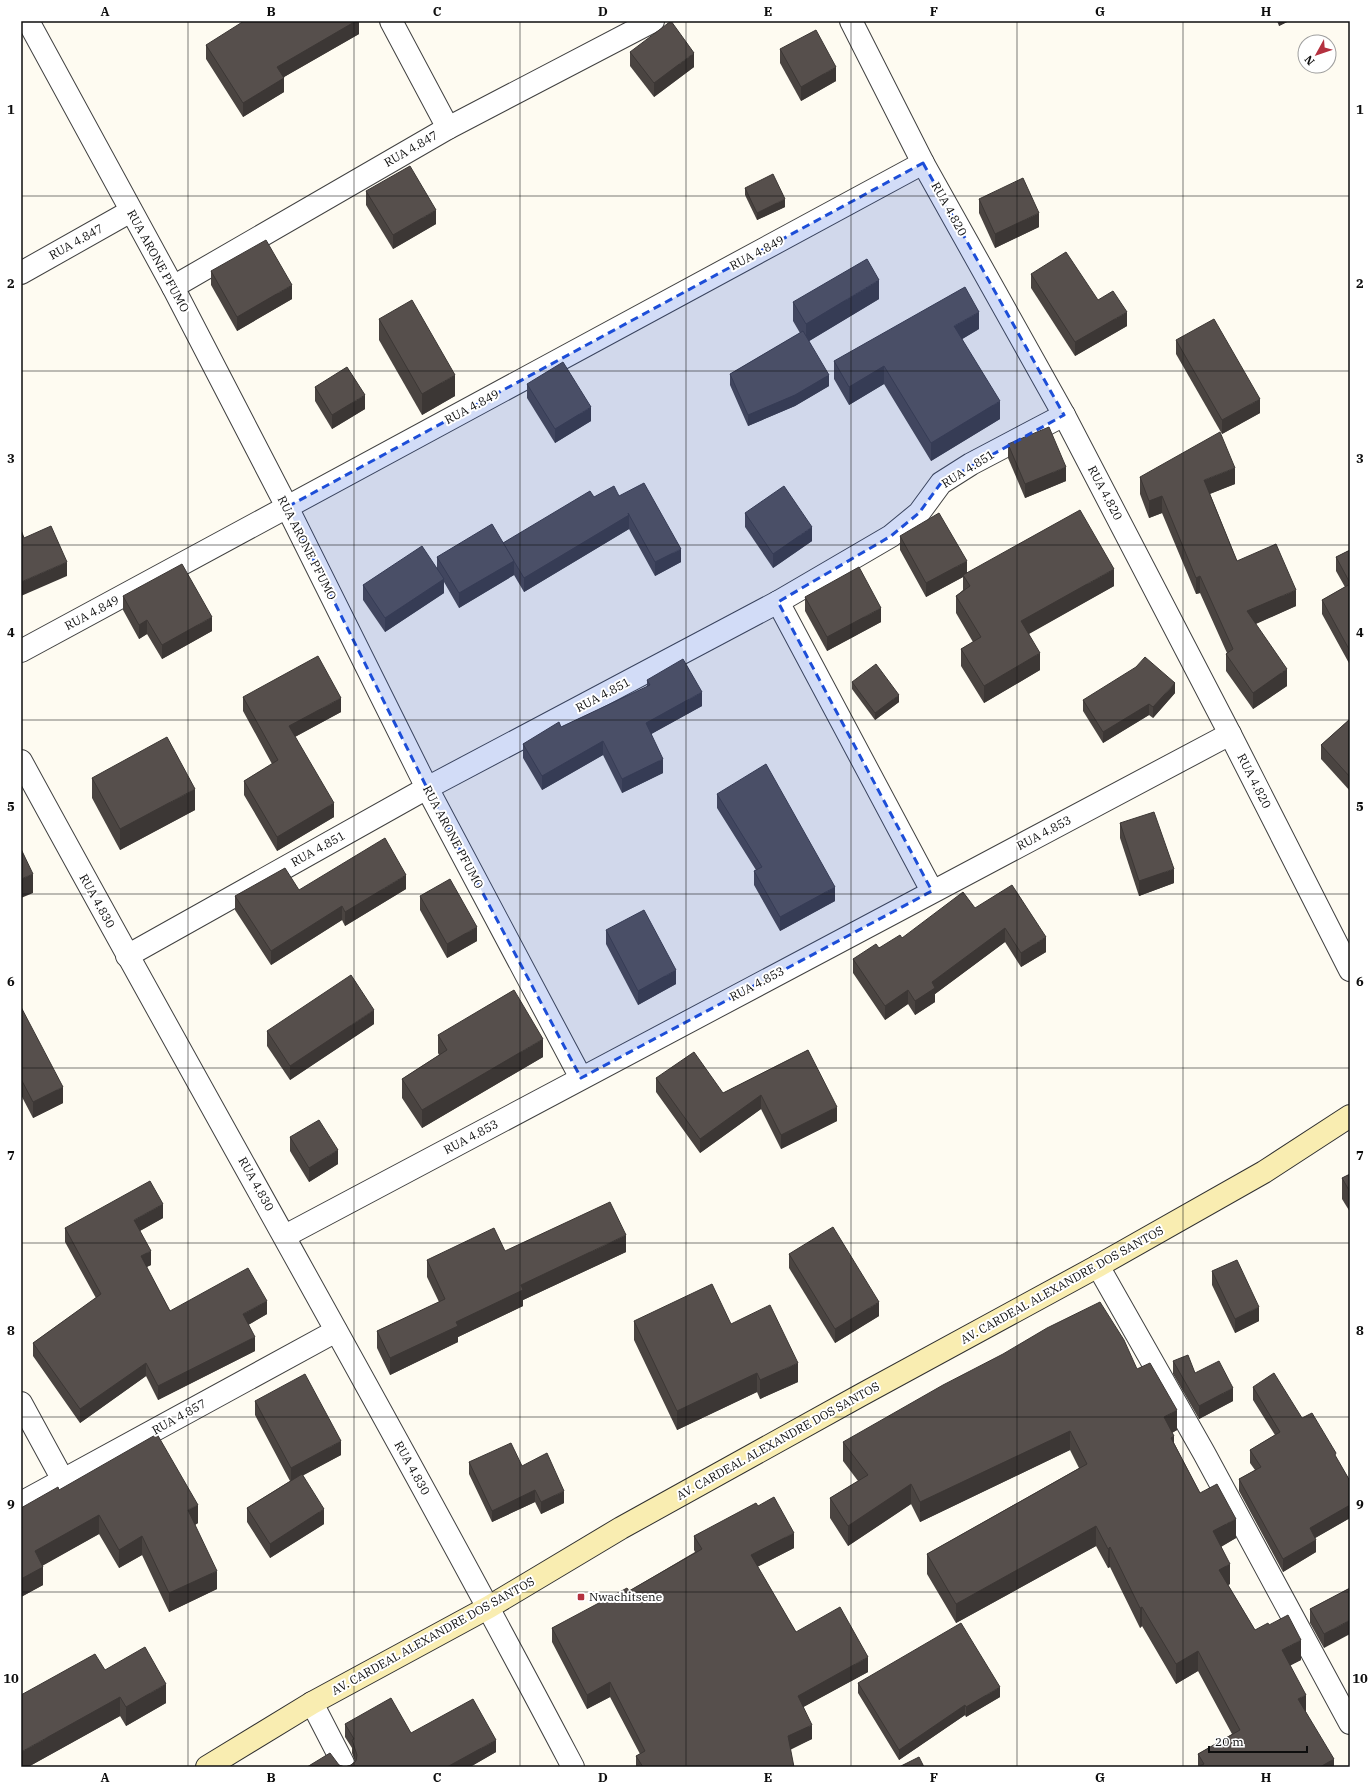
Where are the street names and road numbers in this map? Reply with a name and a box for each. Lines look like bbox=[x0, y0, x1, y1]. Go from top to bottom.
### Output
street label: RUA 4.847 bbox=[381, 127, 440, 170]
street label: RUA 4.820 bbox=[928, 179, 970, 238]
street label: RUA ARONE PFUMO bbox=[124, 207, 193, 315]
street label: RUA 4.847 bbox=[46, 221, 105, 263]
street label: RUA 4.849 bbox=[727, 232, 787, 273]
street label: RUA 4.849 bbox=[442, 386, 502, 427]
street label: RUA 4.851 bbox=[939, 446, 997, 491]
street label: RUA 4.820 bbox=[1085, 463, 1126, 523]
street label: RUA ARONE PFUMO bbox=[275, 493, 340, 602]
street label: RUA 4.849 bbox=[62, 592, 122, 633]
street label: RUA 4.851 bbox=[573, 674, 633, 715]
street label: RUA 4.820 bbox=[1234, 751, 1275, 811]
street label: RUA ARONE PFUMO bbox=[420, 783, 487, 891]
street label: RUA 4.853 bbox=[1014, 812, 1074, 853]
street label: RUA 4.851 bbox=[288, 828, 347, 870]
street label: RUA 4.830 bbox=[76, 871, 118, 930]
street label: RUA 4.853 bbox=[727, 963, 787, 1004]
street label: RUA 4.853 bbox=[441, 1116, 501, 1157]
street label: RUA 4.830 bbox=[235, 1154, 277, 1213]
street label: AV. CARDEAL ALEXANDRE DOS SANTOS bbox=[958, 1222, 1166, 1347]
street label: AV. CARDEAL ALEXANDRE DOS SANTOS bbox=[674, 1378, 882, 1503]
street label: RUA 4.857 bbox=[149, 1396, 208, 1438]
street label: RUA 4.830 bbox=[391, 1438, 433, 1497]
street label: AV. CARDEAL ALEXANDRE DOS SANTOS bbox=[329, 1573, 537, 1698]

